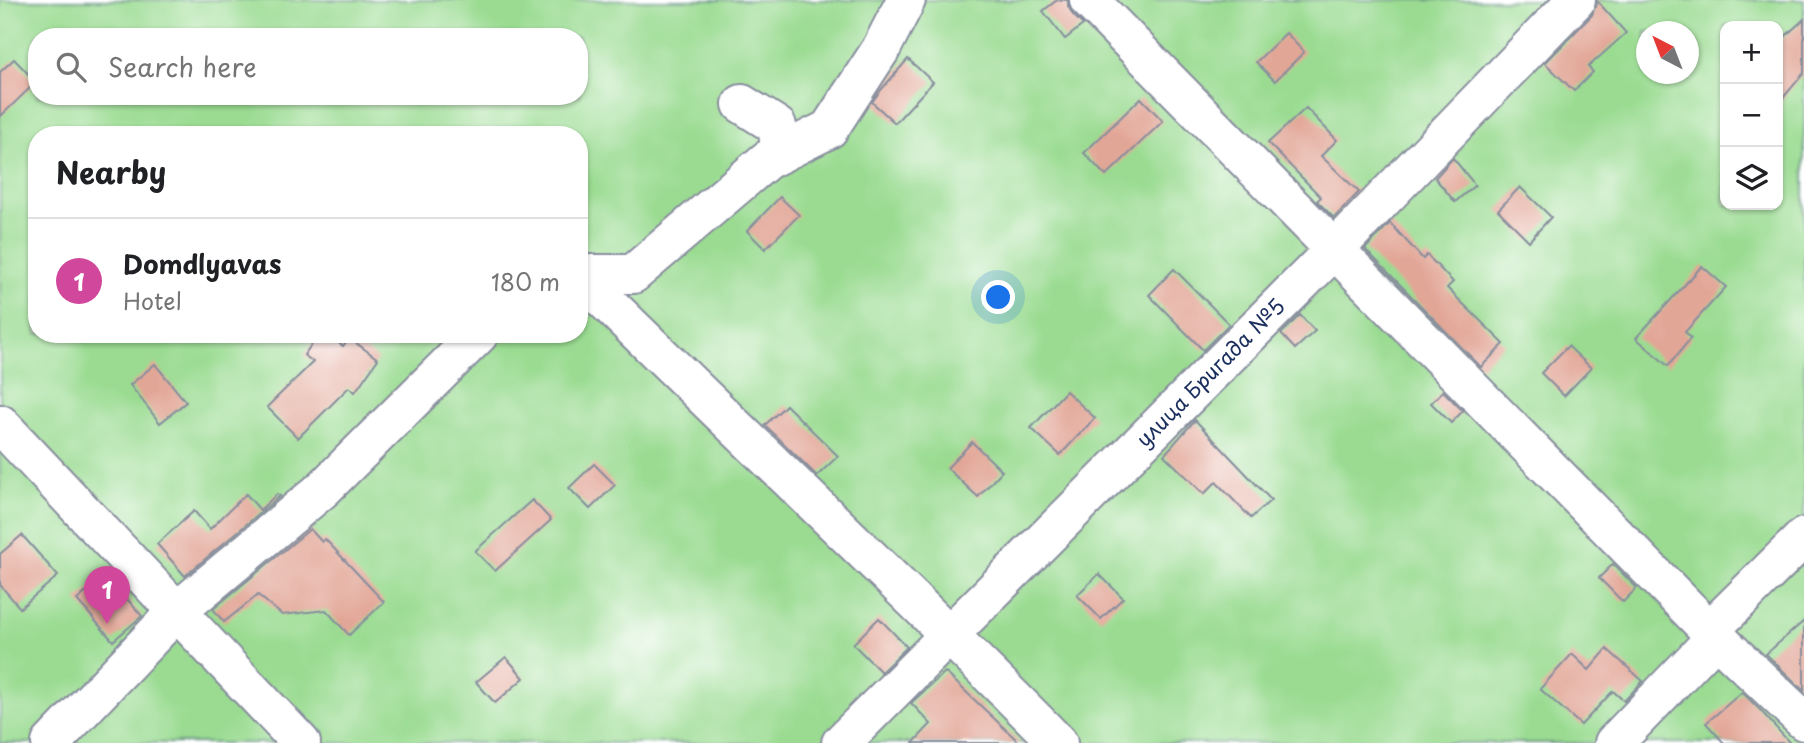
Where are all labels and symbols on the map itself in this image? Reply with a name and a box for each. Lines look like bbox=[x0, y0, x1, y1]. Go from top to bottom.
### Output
north arrow bbox=[1636, 21, 1699, 84]
your location bbox=[981, 280, 1015, 314]
street label: улица Бригада №5 bbox=[1128, 290, 1291, 454]
pin: 1 bbox=[84, 566, 130, 624]

